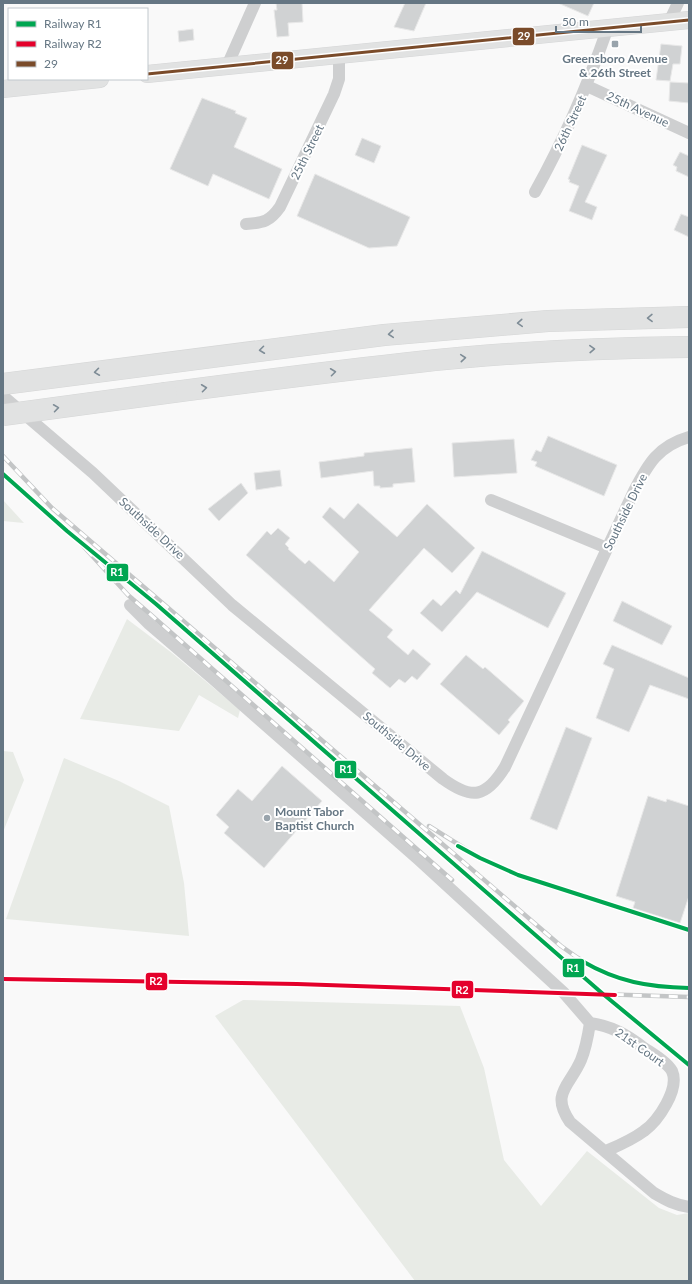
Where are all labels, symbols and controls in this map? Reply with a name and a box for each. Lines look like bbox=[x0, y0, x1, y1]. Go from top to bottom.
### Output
legend bbox=[8, 8, 148, 80]
scale bar bbox=[556, 8, 641, 34]
text: 50 m bbox=[562, 14, 589, 29]
text: Railway R1 bbox=[44, 16, 102, 31]
line badge: 29 bbox=[512, 27, 535, 46]
text: 29 bbox=[518, 29, 530, 42]
text: Railway R2 bbox=[44, 36, 102, 51]
marker: Greensboro Avenue & 26th Street bbox=[610, 39, 620, 49]
line badge: 29 bbox=[271, 51, 294, 70]
place label: Greensboro Avenue & 26th Street bbox=[562, 51, 668, 80]
text: 29 bbox=[276, 53, 288, 66]
text: 29 bbox=[44, 56, 58, 71]
street label: 25th Avenue bbox=[604, 88, 672, 130]
street label: 26th Street bbox=[551, 92, 590, 153]
street label: 25th Street bbox=[287, 121, 327, 182]
one-way arrow bbox=[647, 314, 653, 322]
one-way arrow bbox=[517, 319, 523, 328]
one-way arrow bbox=[388, 329, 394, 338]
one-way arrow bbox=[259, 345, 265, 354]
one-way arrow bbox=[589, 345, 595, 354]
one-way arrow bbox=[460, 353, 466, 362]
one-way arrow bbox=[94, 367, 100, 376]
one-way arrow bbox=[330, 367, 336, 376]
one-way arrow bbox=[201, 384, 207, 393]
one-way arrow bbox=[52, 403, 59, 412]
street label: Southside Drive bbox=[600, 471, 650, 553]
street label: Southside Drive bbox=[116, 494, 188, 562]
line badge: R1 bbox=[106, 563, 129, 582]
text: R1 bbox=[110, 565, 124, 578]
street label: Southside Drive bbox=[360, 708, 434, 774]
line badge: R1 bbox=[334, 760, 357, 779]
text: R1 bbox=[339, 762, 353, 775]
place label: Mount Tabor Baptist Church bbox=[275, 804, 355, 833]
marker: Mount Tabor Baptist Church bbox=[262, 813, 272, 823]
line badge: R1 bbox=[562, 958, 585, 978]
text: R1 bbox=[566, 961, 580, 974]
line badge: R2 bbox=[145, 972, 168, 991]
text: R2 bbox=[149, 974, 163, 987]
line badge: R2 bbox=[451, 980, 474, 999]
text: R2 bbox=[455, 983, 469, 996]
street label: 21st Court bbox=[613, 1025, 668, 1070]

